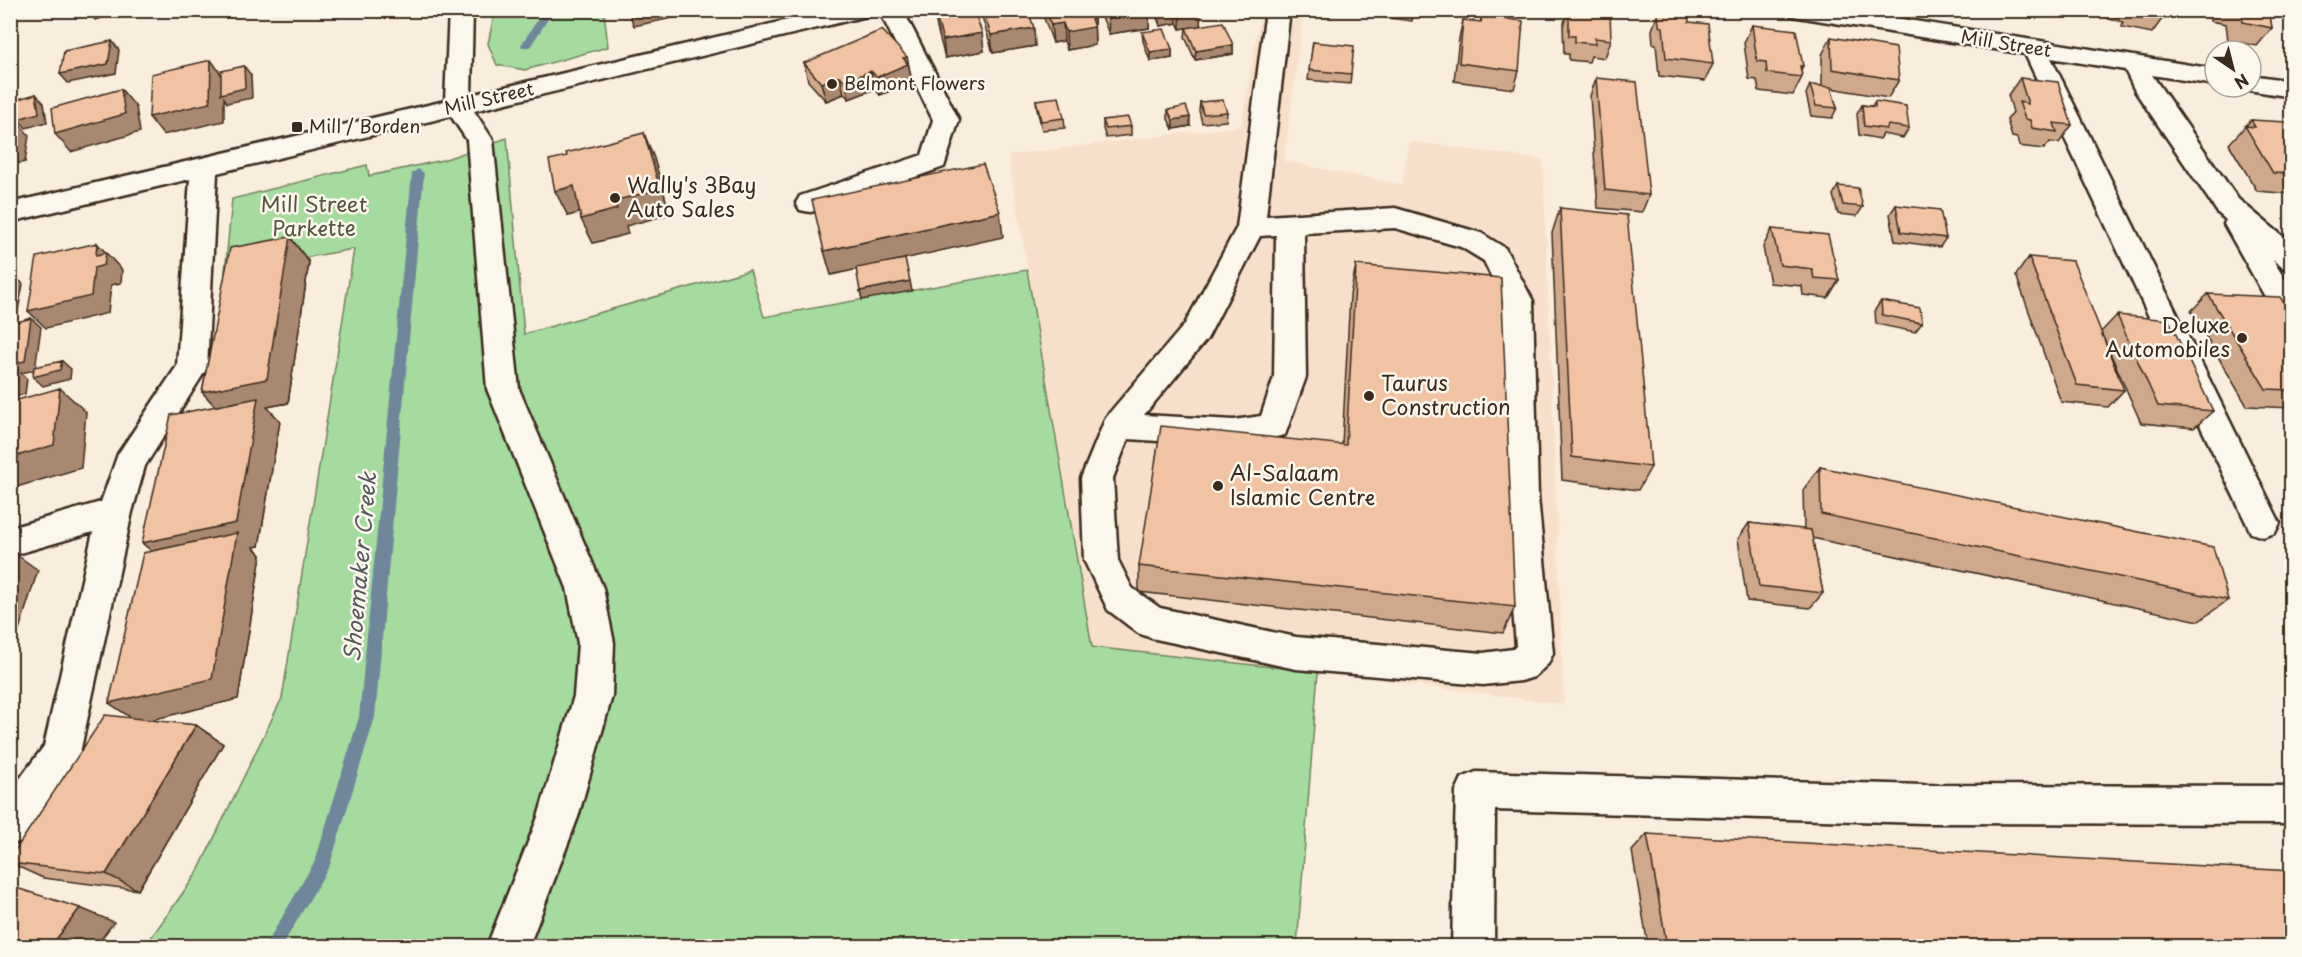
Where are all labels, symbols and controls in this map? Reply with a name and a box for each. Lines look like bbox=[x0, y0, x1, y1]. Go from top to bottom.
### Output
street label: Mill Street bbox=[1959, 22, 2053, 63]
north arrow bbox=[2203, 39, 2263, 99]
place label: Belmont Flowers bbox=[844, 69, 985, 96]
text: N bbox=[2230, 69, 2254, 96]
street label: Mill Street bbox=[441, 74, 536, 121]
marker: Belmont Flowers bbox=[825, 77, 839, 91]
place label: Mill / Borden bbox=[309, 112, 420, 139]
marker: Mill / Borden bbox=[290, 120, 304, 134]
place label: Wally's 3Bay Auto Sales bbox=[627, 168, 756, 224]
park label: Mill Street Parkette bbox=[261, 187, 367, 243]
marker: Wally's 3Bay Auto Sales bbox=[608, 191, 622, 205]
place label: Deluxe Automobiles bbox=[2105, 308, 2230, 364]
marker: Deluxe Automobiles bbox=[2235, 331, 2249, 345]
place label: Taurus Construction bbox=[1381, 366, 1511, 422]
marker: Taurus Construction bbox=[1362, 389, 1376, 403]
place label: Al-Salaam Islamic Centre bbox=[1230, 456, 1375, 512]
water label: Shoemaker Creek bbox=[334, 469, 383, 663]
marker: Al-Salaam Islamic Centre bbox=[1211, 479, 1225, 493]

